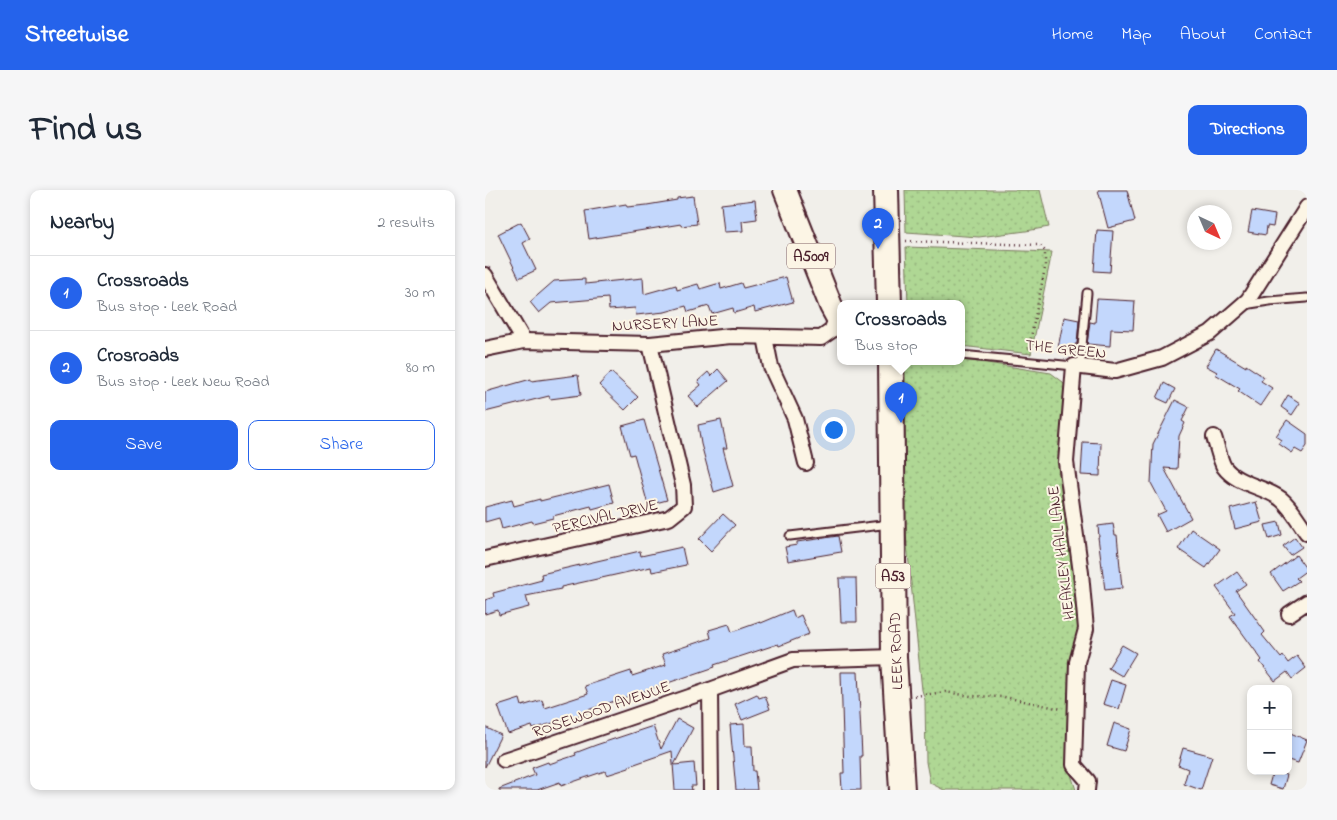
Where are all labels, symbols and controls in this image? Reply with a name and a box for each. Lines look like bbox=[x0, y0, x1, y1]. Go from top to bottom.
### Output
text: Streetwise bbox=[25, 18, 129, 53]
text: Home bbox=[1052, 22, 1093, 48]
text: Map bbox=[1121, 22, 1152, 48]
text: About bbox=[1180, 22, 1226, 48]
text: Contact bbox=[1254, 22, 1312, 48]
text: Find us bbox=[30, 105, 142, 156]
button: Directions bbox=[1188, 105, 1307, 155]
north arrow bbox=[1187, 205, 1232, 250]
text: Nearby bbox=[50, 208, 114, 238]
pin: 2 bbox=[862, 208, 894, 249]
text: 2 results bbox=[377, 211, 435, 235]
road number: A5009 bbox=[787, 244, 835, 268]
text: Crossroads bbox=[97, 268, 189, 295]
text: 1 bbox=[63, 281, 69, 305]
text: 30 m bbox=[405, 281, 435, 305]
text: Bus stop · Leek Road bbox=[97, 295, 237, 319]
popup bbox=[837, 300, 965, 365]
text: Crossroads bbox=[855, 307, 947, 334]
street label: NURSERY LANE bbox=[611, 309, 719, 339]
text: Bus stop bbox=[855, 334, 918, 358]
street label: THE GREEN bbox=[1024, 334, 1107, 366]
text: Crosroads bbox=[97, 343, 179, 370]
text: 2 bbox=[62, 356, 70, 380]
text: 80 m bbox=[406, 356, 435, 380]
text: Bus stop · Leek New Road bbox=[97, 370, 270, 394]
pin: 1 bbox=[885, 382, 917, 423]
your location bbox=[821, 417, 847, 443]
button: Save bbox=[50, 420, 238, 470]
button: Share bbox=[248, 420, 435, 470]
street label: HEAKLEY HALL LANE bbox=[1042, 484, 1082, 621]
street label: PERCIVAL DRIVE bbox=[550, 493, 661, 541]
road number: A53 bbox=[875, 564, 911, 588]
street label: LEEK ROAD bbox=[884, 611, 910, 690]
street label: ROSEWOOD AVENUE bbox=[530, 675, 674, 745]
map controls bbox=[1247, 685, 1292, 775]
button: + bbox=[1247, 685, 1292, 730]
button: − bbox=[1247, 730, 1292, 775]

